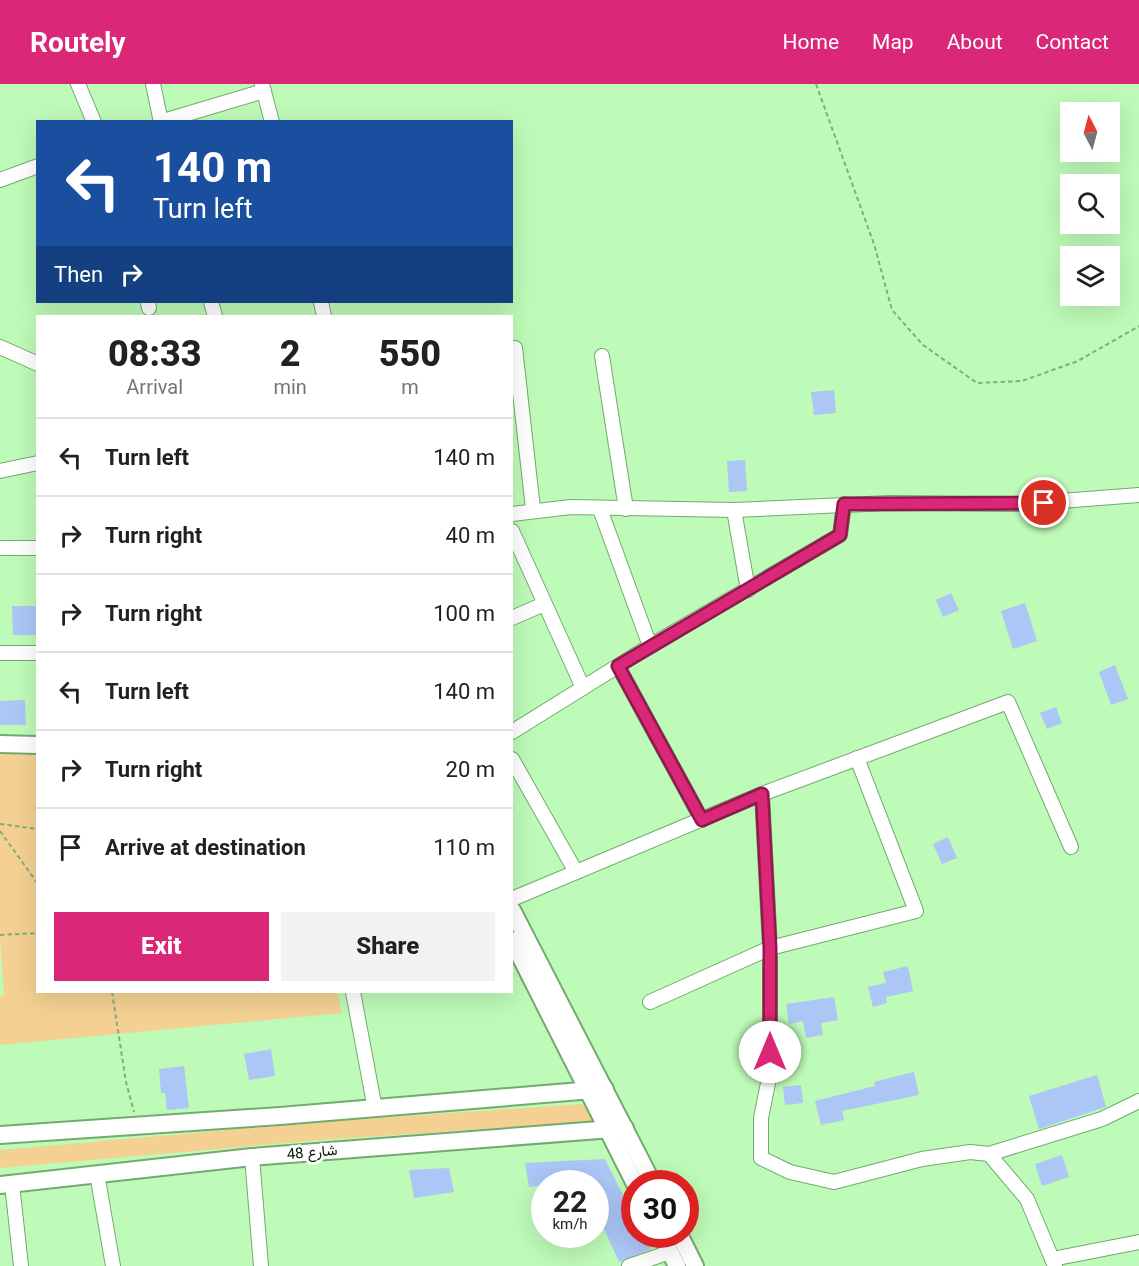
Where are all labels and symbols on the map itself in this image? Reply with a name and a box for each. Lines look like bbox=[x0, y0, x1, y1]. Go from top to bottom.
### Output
north arrow bbox=[1060, 102, 1120, 162]
pin bbox=[1018, 477, 1069, 528]
position arrow bbox=[738, 1020, 802, 1084]
street label: 48 شارع bbox=[286, 1141, 338, 1165]
speed limit sign: 30 bbox=[621, 1170, 699, 1248]

